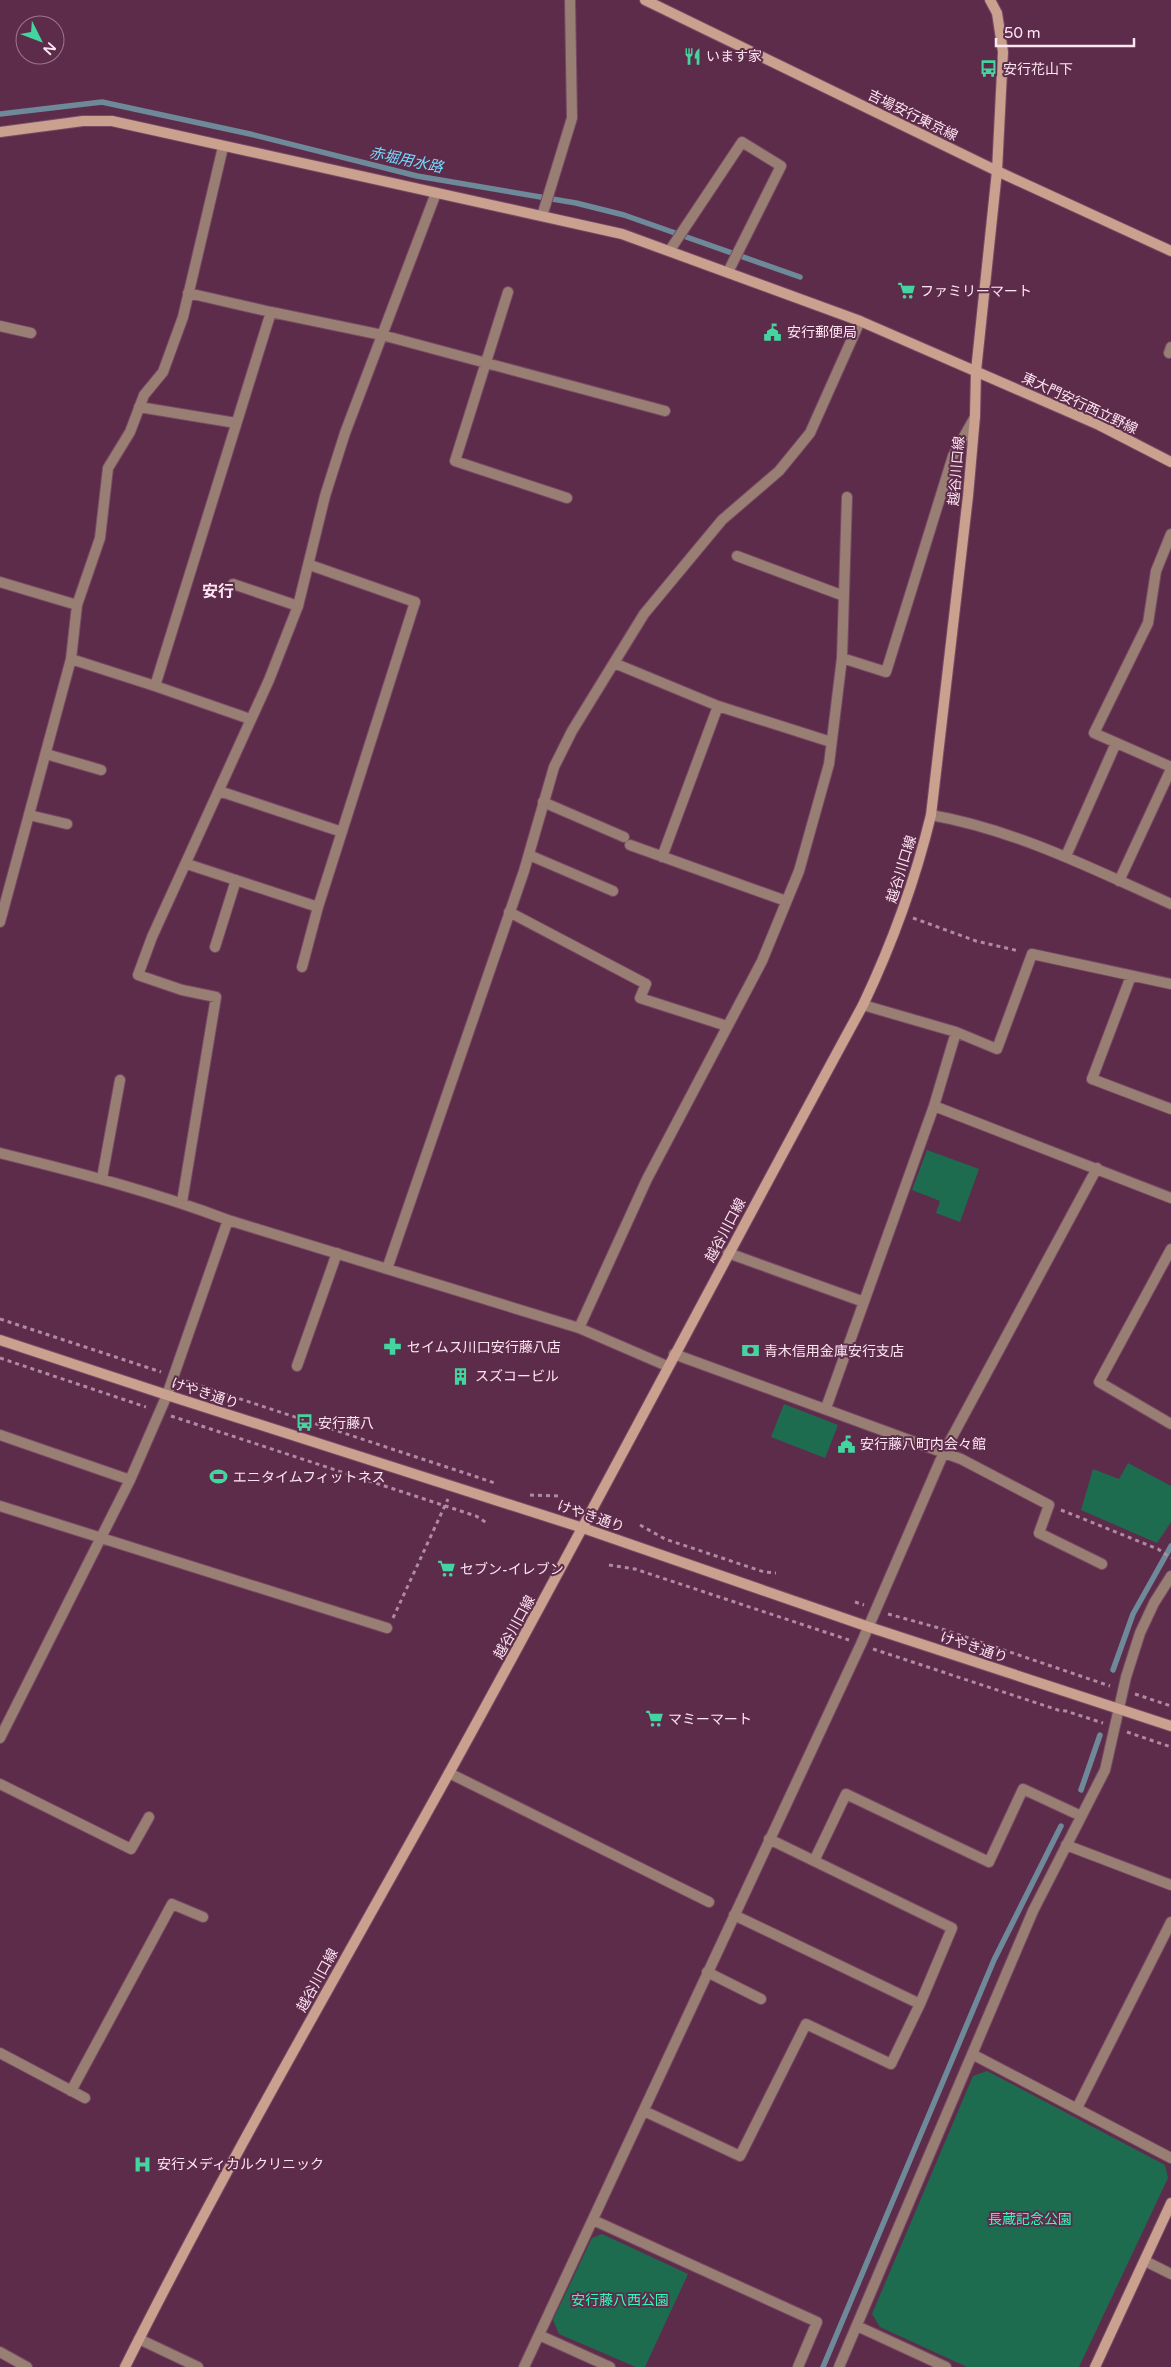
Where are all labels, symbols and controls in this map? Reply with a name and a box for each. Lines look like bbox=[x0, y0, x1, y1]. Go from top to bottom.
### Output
north arrow bbox=[15, 15, 65, 65]
scale bar bbox=[996, 15, 1134, 47]
text: 50 m bbox=[1004, 24, 1041, 42]
text: N bbox=[39, 38, 59, 58]
restaurant icon: います家 bbox=[682, 46, 702, 66]
place label: います家 bbox=[706, 48, 762, 65]
bus stop icon: 安行花山下 bbox=[979, 59, 999, 79]
place label: 安行花山下 bbox=[1003, 61, 1073, 78]
street label: 吉場安行東京線 bbox=[865, 86, 961, 145]
water label: 赤堀用水路 bbox=[367, 143, 447, 177]
supermarket icon: ファミリーマート bbox=[896, 281, 916, 301]
place label: ファミリーマート bbox=[920, 283, 1032, 300]
public building icon: 安行郵便局 bbox=[763, 322, 783, 342]
place label: 安行郵便局 bbox=[787, 324, 857, 341]
street label: 東大門安行西立野線 bbox=[1019, 369, 1140, 438]
street label: 越谷川口線 bbox=[945, 435, 968, 507]
district label: 安行 bbox=[202, 582, 234, 602]
street label: 越谷川口線 bbox=[883, 833, 920, 905]
street label: 越谷川口線 bbox=[702, 1195, 749, 1265]
pharmacy icon: セイムス川口安行藤八店 bbox=[383, 1337, 403, 1357]
place label: セイムス川口安行藤八店 bbox=[407, 1339, 561, 1356]
bank icon: 青木信用金庫安行支店 bbox=[740, 1341, 760, 1361]
place label: 青木信用金庫安行支店 bbox=[764, 1343, 904, 1360]
building icon: スズコービル bbox=[451, 1366, 471, 1386]
place label: スズコービル bbox=[475, 1368, 559, 1385]
street label: けやき通り bbox=[169, 1375, 241, 1412]
bus stop icon: 安行藤八 bbox=[294, 1413, 314, 1433]
place label: 安行藤八 bbox=[318, 1415, 374, 1432]
public building icon: 安行藤八町内会々館 bbox=[836, 1434, 856, 1454]
place label: 安行藤八町内会々館 bbox=[860, 1436, 986, 1453]
sports icon: エニタイムフィットネス bbox=[209, 1467, 229, 1487]
place label: エニタイムフィットネス bbox=[233, 1469, 386, 1486]
street label: けやき通り bbox=[555, 1497, 627, 1536]
supermarket icon: セブン-イレブン bbox=[436, 1559, 456, 1579]
place label: セブン-イレブン bbox=[460, 1561, 564, 1578]
street label: 越谷川口線 bbox=[490, 1593, 539, 1662]
street label: けやき通り bbox=[938, 1629, 1010, 1666]
supermarket icon: マミーマート bbox=[644, 1709, 664, 1729]
place label: マミーマート bbox=[668, 1711, 752, 1728]
street label: 越谷川口線 bbox=[293, 1946, 342, 2015]
hospital icon: 安行メディカルクリニック bbox=[133, 2154, 153, 2174]
place label: 安行メディカルクリニック bbox=[157, 2156, 324, 2173]
park label: 長蔵記念公園 bbox=[988, 2211, 1072, 2228]
park label: 安行藤八西公園 bbox=[571, 2292, 669, 2309]

